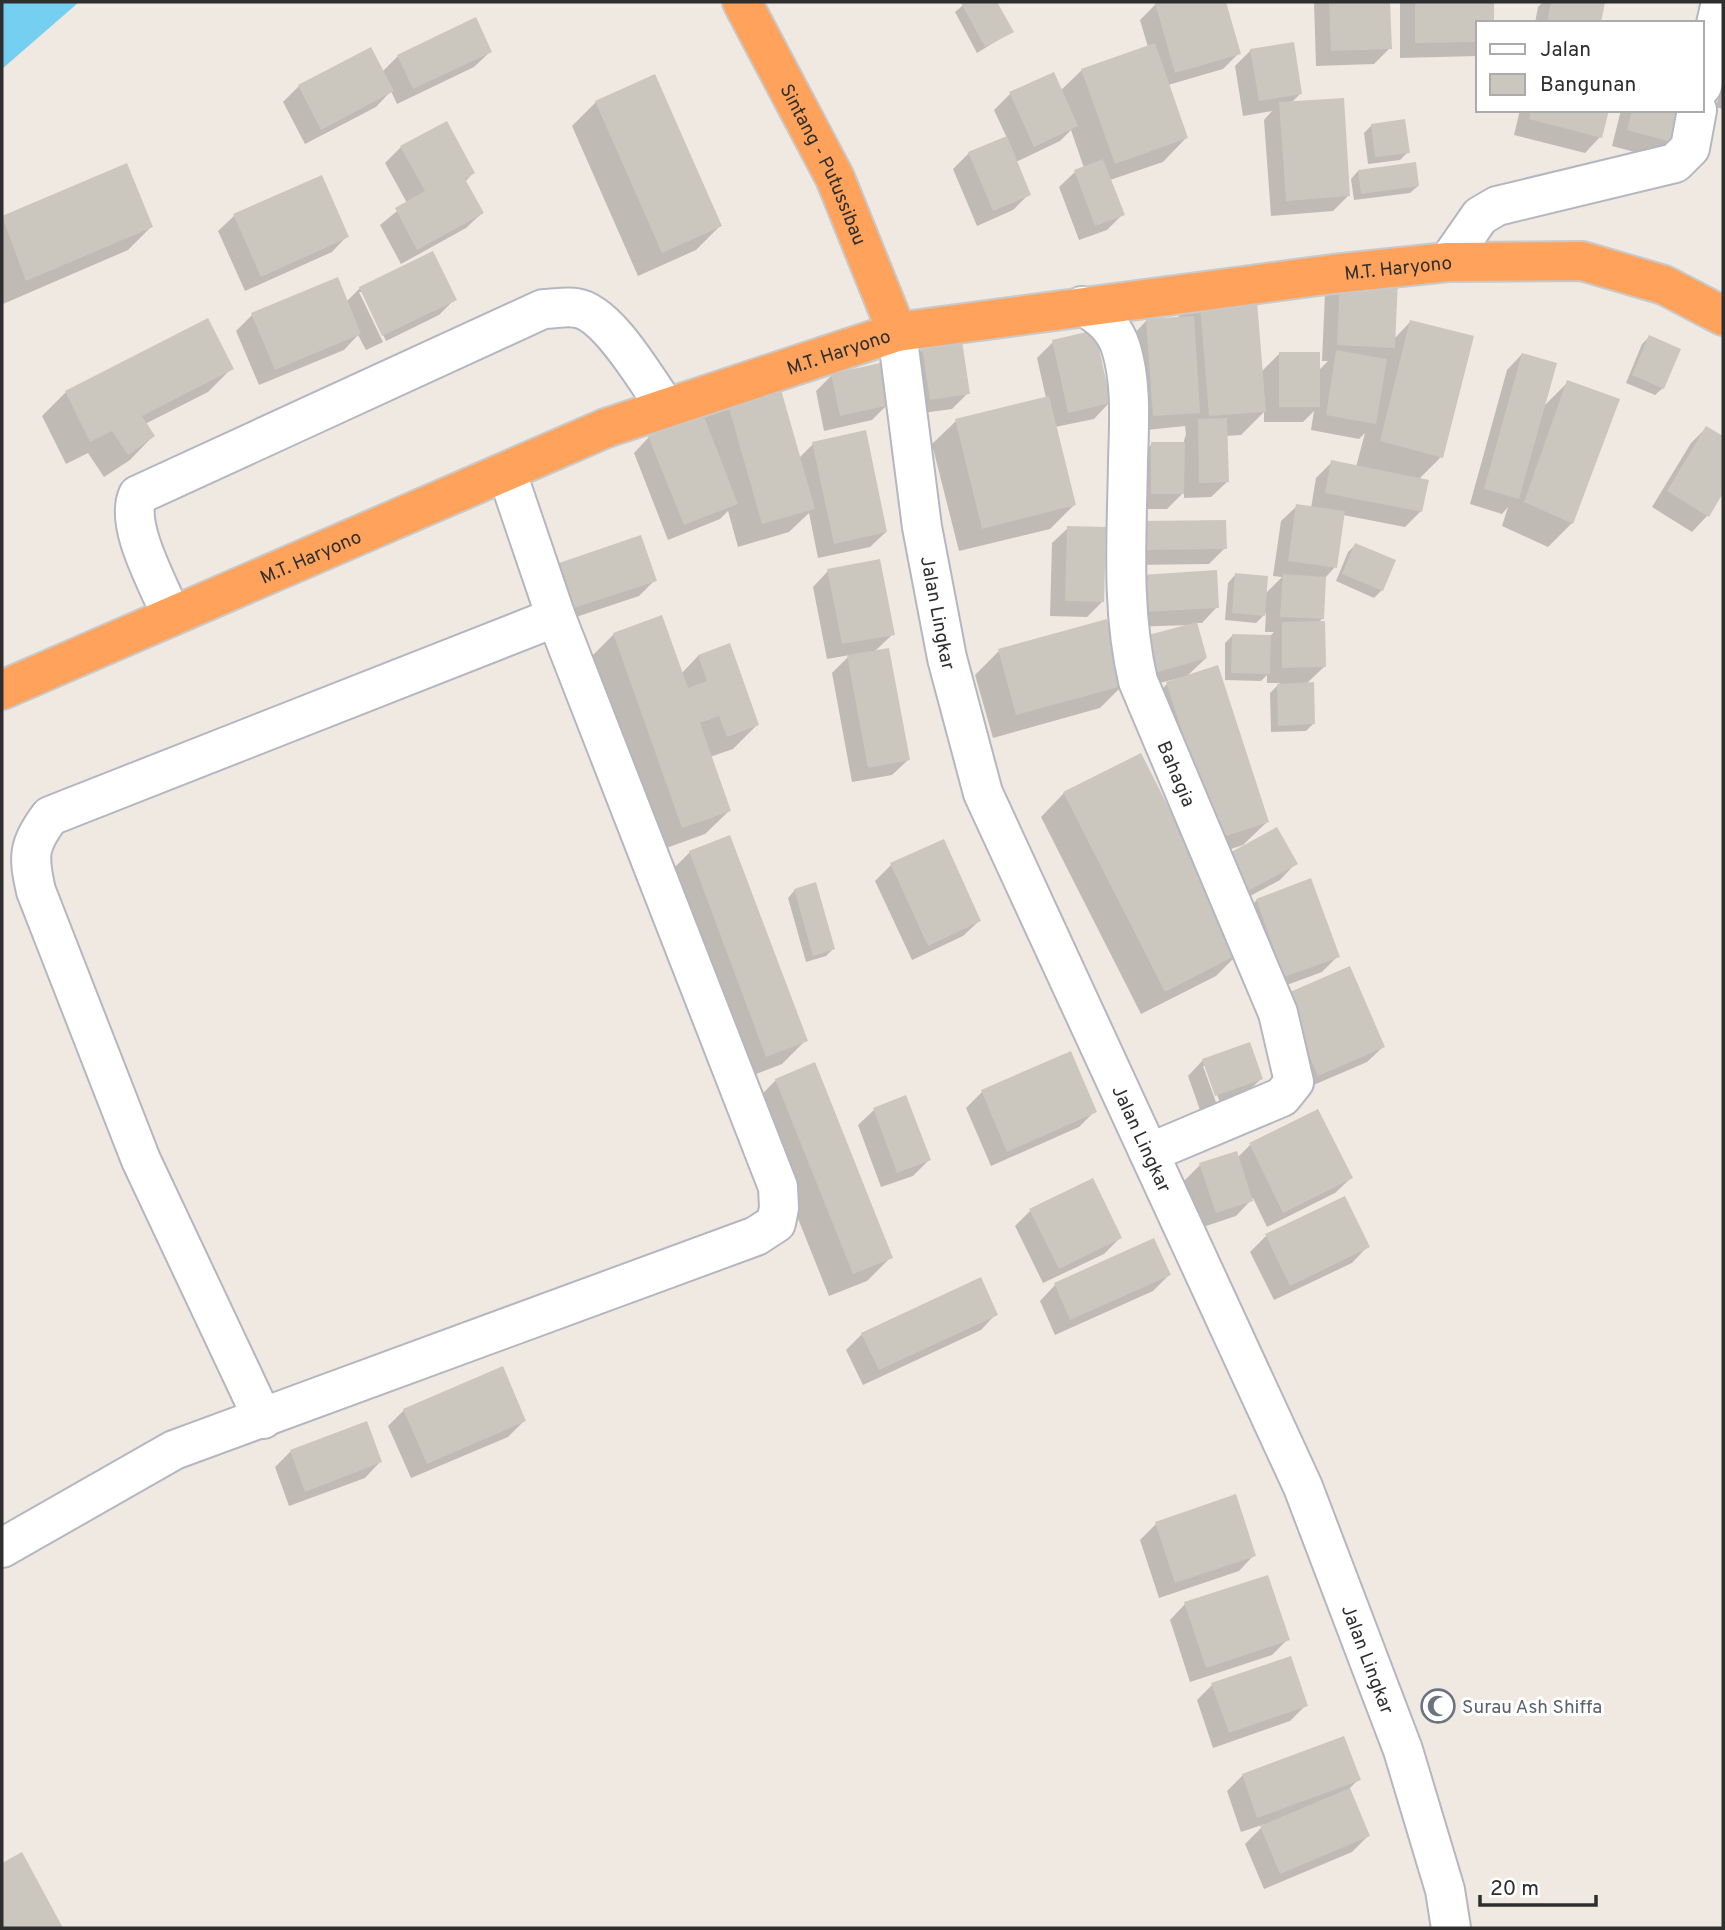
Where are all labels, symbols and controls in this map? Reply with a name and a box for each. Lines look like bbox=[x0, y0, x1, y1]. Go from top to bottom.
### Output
legend bbox=[1476, 21, 1704, 112]
text: Jalan bbox=[1540, 37, 1591, 64]
text: Bangunan bbox=[1540, 72, 1636, 99]
street label: Sintang - Putussibau bbox=[773, 80, 871, 249]
street label: M.T. Haryono bbox=[1343, 252, 1453, 287]
street label: M.T. Haryono bbox=[784, 325, 894, 382]
street label: M.T. Haryono bbox=[257, 526, 365, 591]
street label: Jalan Lingkar bbox=[914, 554, 960, 673]
street label: Bahagia bbox=[1151, 738, 1200, 811]
street label: Jalan Lingkar bbox=[1105, 1082, 1176, 1197]
street label: Jalan Lingkar bbox=[1335, 1602, 1398, 1718]
mosque icon: Surau Ash Shiffa bbox=[1419, 1687, 1457, 1725]
place label: Surau Ash Shiffa bbox=[1462, 1696, 1602, 1720]
scale bar bbox=[1480, 1864, 1596, 1908]
text: 20 m bbox=[1490, 1876, 1539, 1903]

